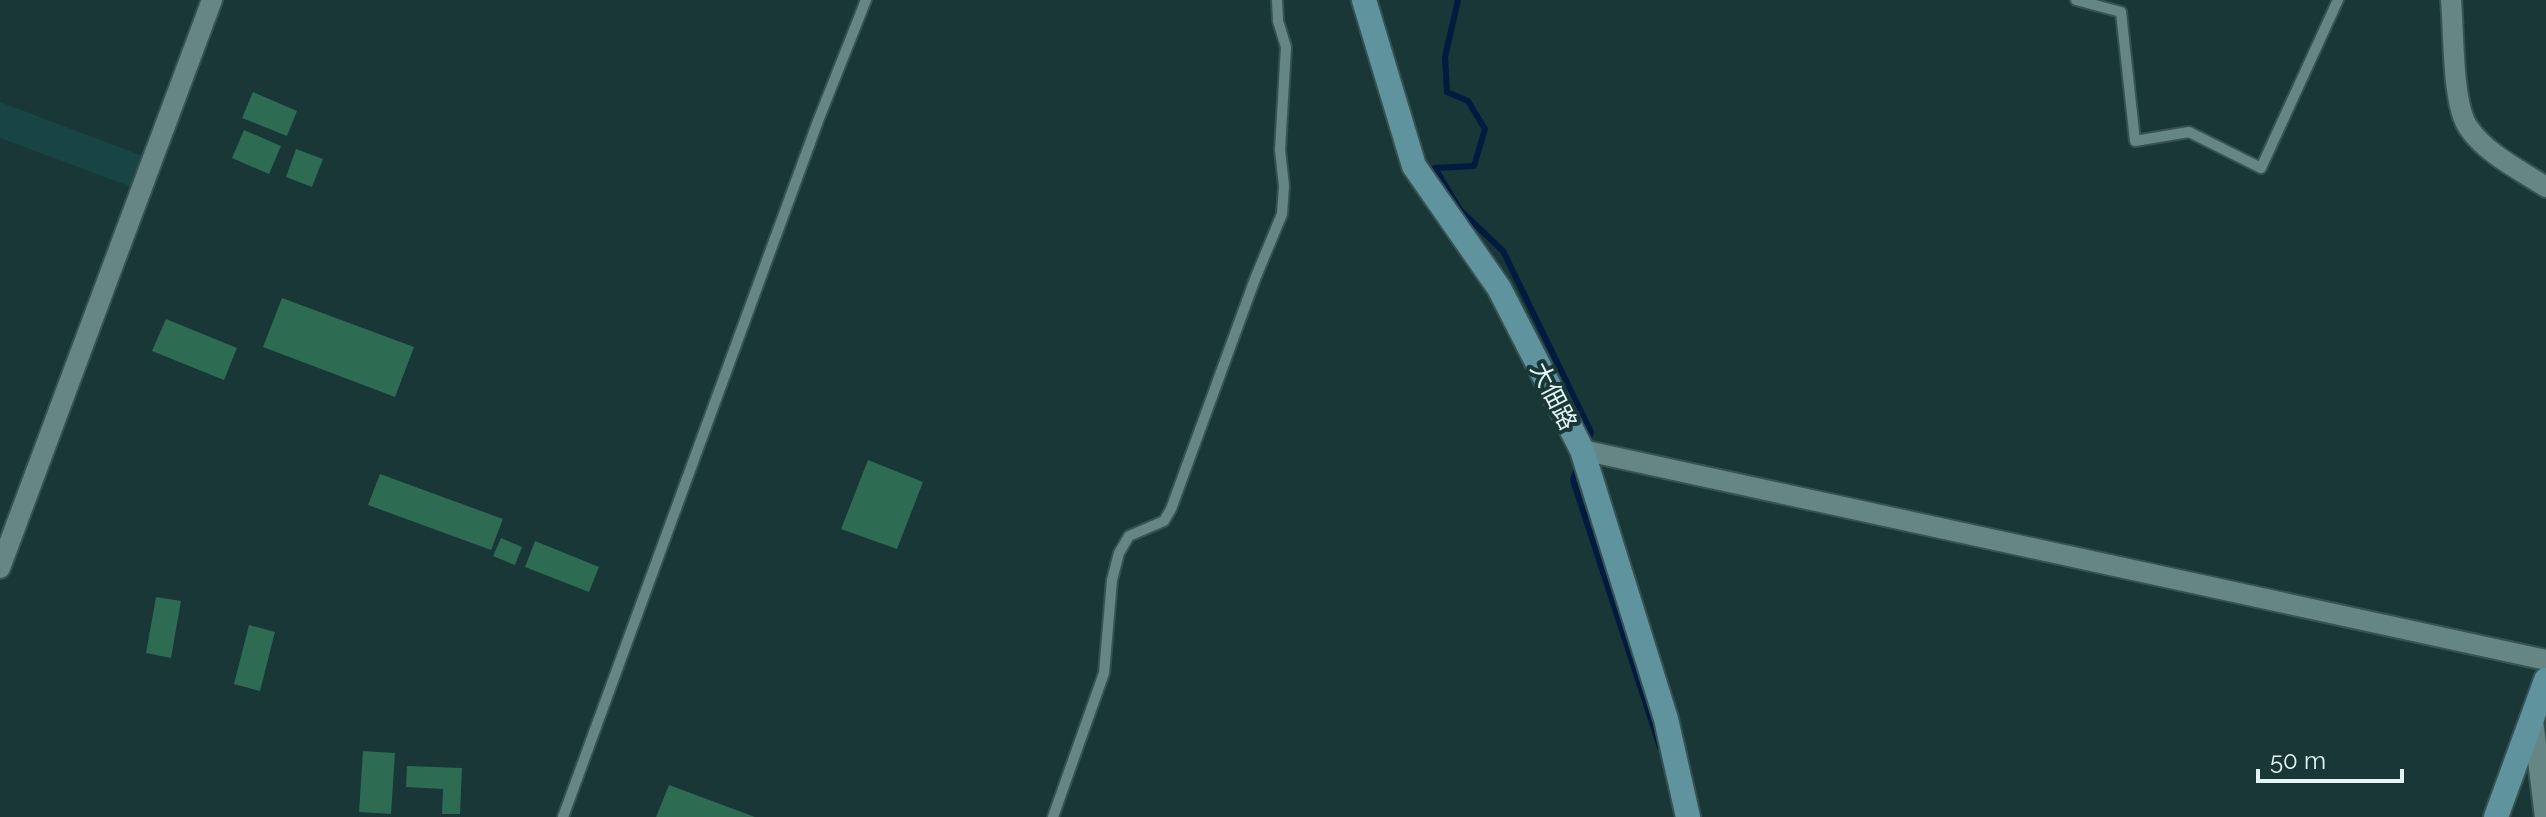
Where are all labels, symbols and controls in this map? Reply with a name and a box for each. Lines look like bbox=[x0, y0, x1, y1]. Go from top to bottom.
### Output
street label: 大佃路 bbox=[1525, 357, 1583, 435]
scale bar bbox=[2258, 733, 2402, 783]
text: 50 m bbox=[2270, 746, 2326, 775]

